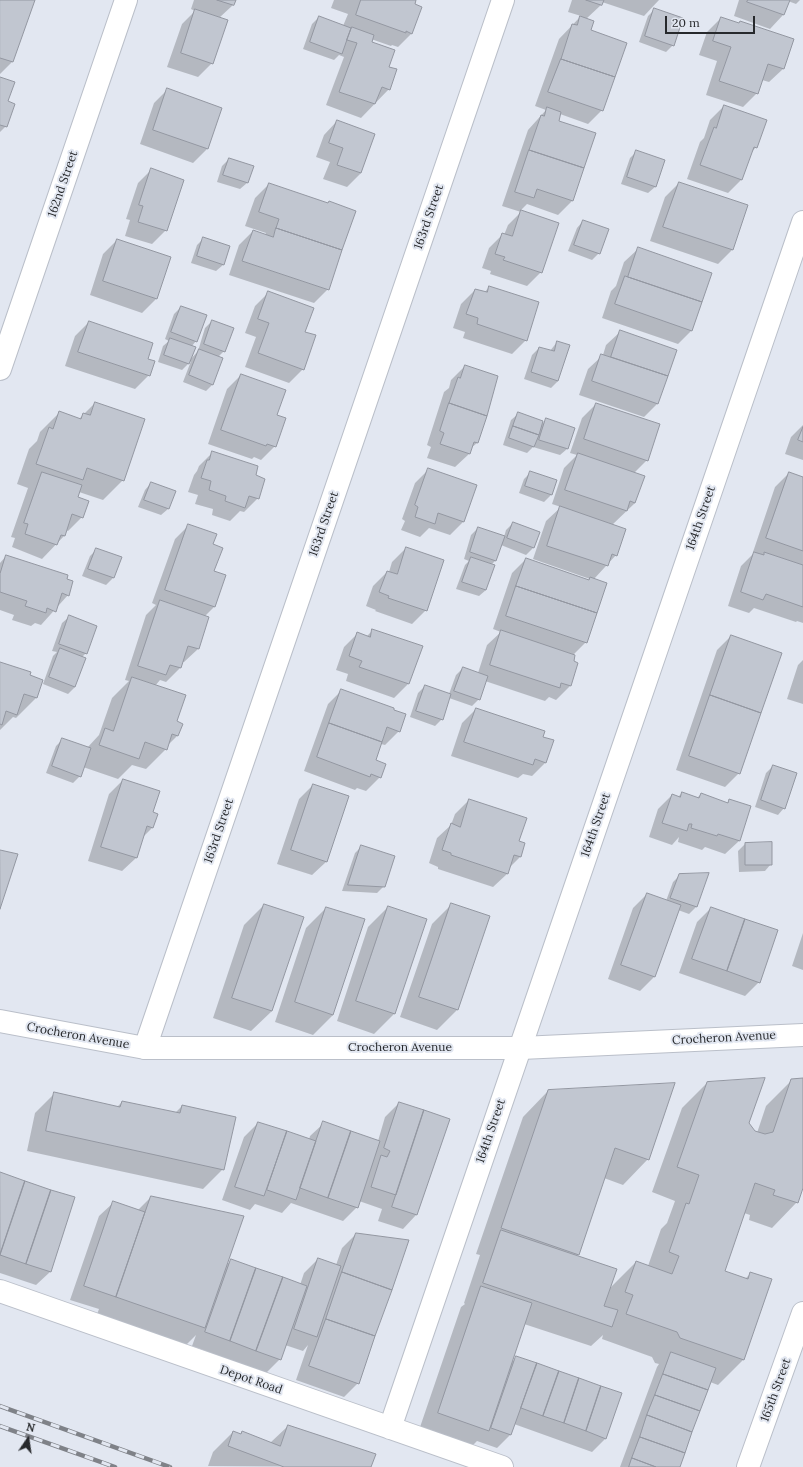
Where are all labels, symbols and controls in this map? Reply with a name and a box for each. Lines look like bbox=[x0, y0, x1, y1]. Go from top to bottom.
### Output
scale bar bbox=[667, 8, 757, 34]
text: 20 m bbox=[672, 15, 700, 30]
street label: 162nd Street bbox=[45, 149, 81, 219]
street label: 163rd Street bbox=[411, 183, 447, 251]
street label: 164th Street bbox=[683, 484, 719, 552]
street label: 163rd Street bbox=[306, 490, 342, 558]
street label: 164th Street bbox=[578, 791, 614, 859]
street label: 163rd Street bbox=[201, 797, 237, 865]
street label: Crocheron Avenue bbox=[26, 1020, 130, 1052]
street label: Crocheron Avenue bbox=[672, 1028, 776, 1048]
street label: Crocheron Avenue bbox=[348, 1041, 452, 1055]
street label: 164th Street bbox=[473, 1097, 509, 1165]
street label: 165th Street bbox=[758, 1356, 794, 1424]
street label: Depot Road bbox=[218, 1363, 284, 1397]
north arrow bbox=[8, 1419, 48, 1459]
text: N bbox=[25, 1420, 36, 1435]

